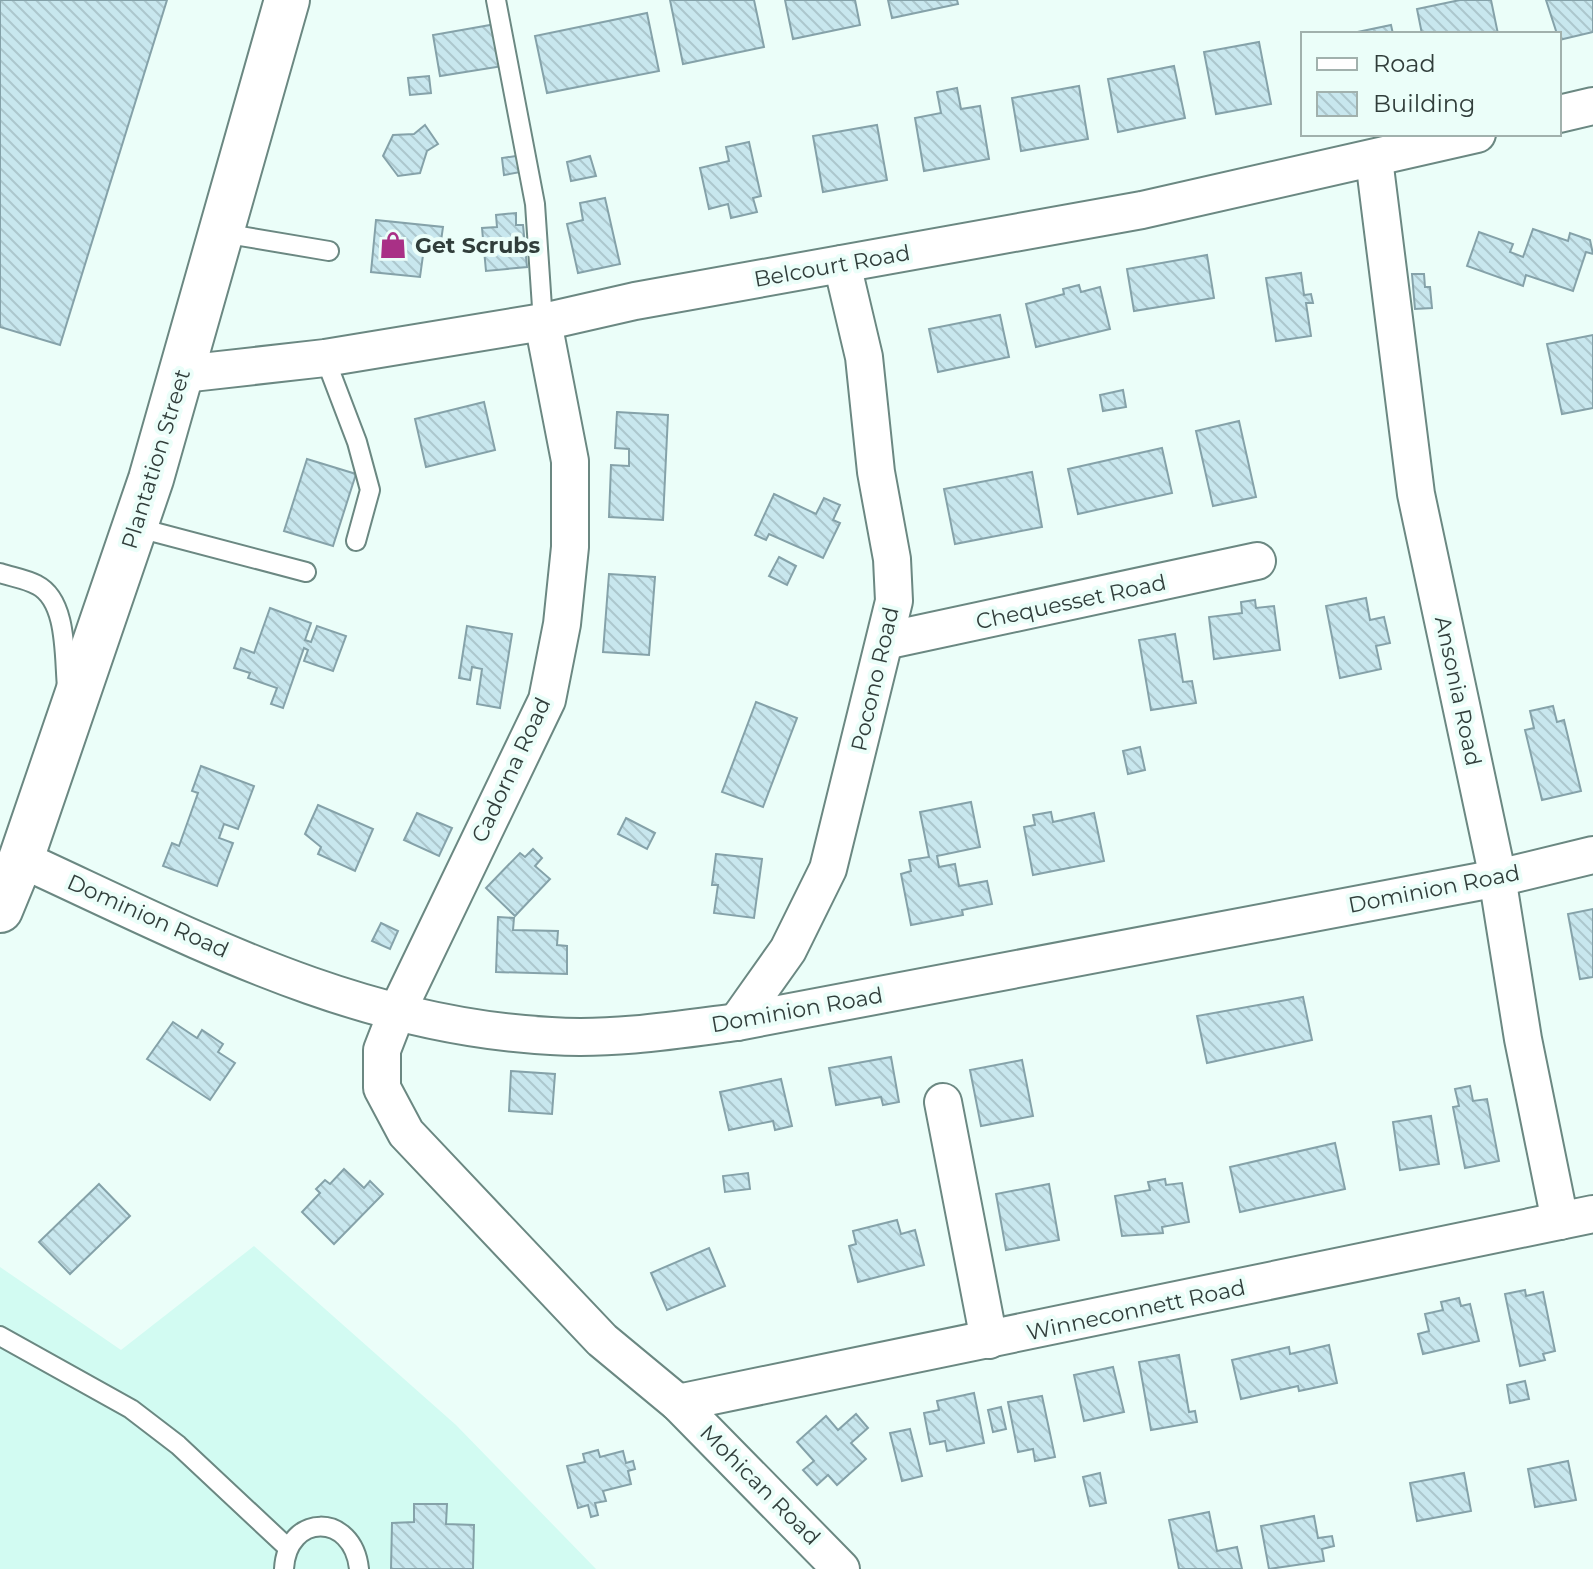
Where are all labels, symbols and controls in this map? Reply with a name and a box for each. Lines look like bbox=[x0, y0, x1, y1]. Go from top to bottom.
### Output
legend bbox=[1301, 32, 1561, 136]
text: Road bbox=[1373, 49, 1436, 78]
text: Building bbox=[1373, 89, 1476, 118]
shop icon: Get Scrubs bbox=[378, 230, 408, 260]
place label: Get Scrubs bbox=[415, 232, 540, 259]
street label: Belcourt Road bbox=[752, 239, 912, 293]
street label: Plantation Street bbox=[116, 366, 196, 552]
street label: Chequesset Road bbox=[973, 569, 1169, 635]
street label: Pocono Road bbox=[845, 604, 905, 754]
street label: Ansonia Road bbox=[1429, 614, 1487, 768]
street label: Cadorna Road bbox=[466, 693, 556, 847]
street label: Dominion Road bbox=[1346, 859, 1522, 919]
street label: Dominion Road bbox=[63, 868, 233, 964]
street label: Dominion Road bbox=[709, 982, 885, 1038]
street label: Winneconnett Road bbox=[1024, 1274, 1248, 1346]
street label: Mohican Road bbox=[694, 1419, 826, 1551]

